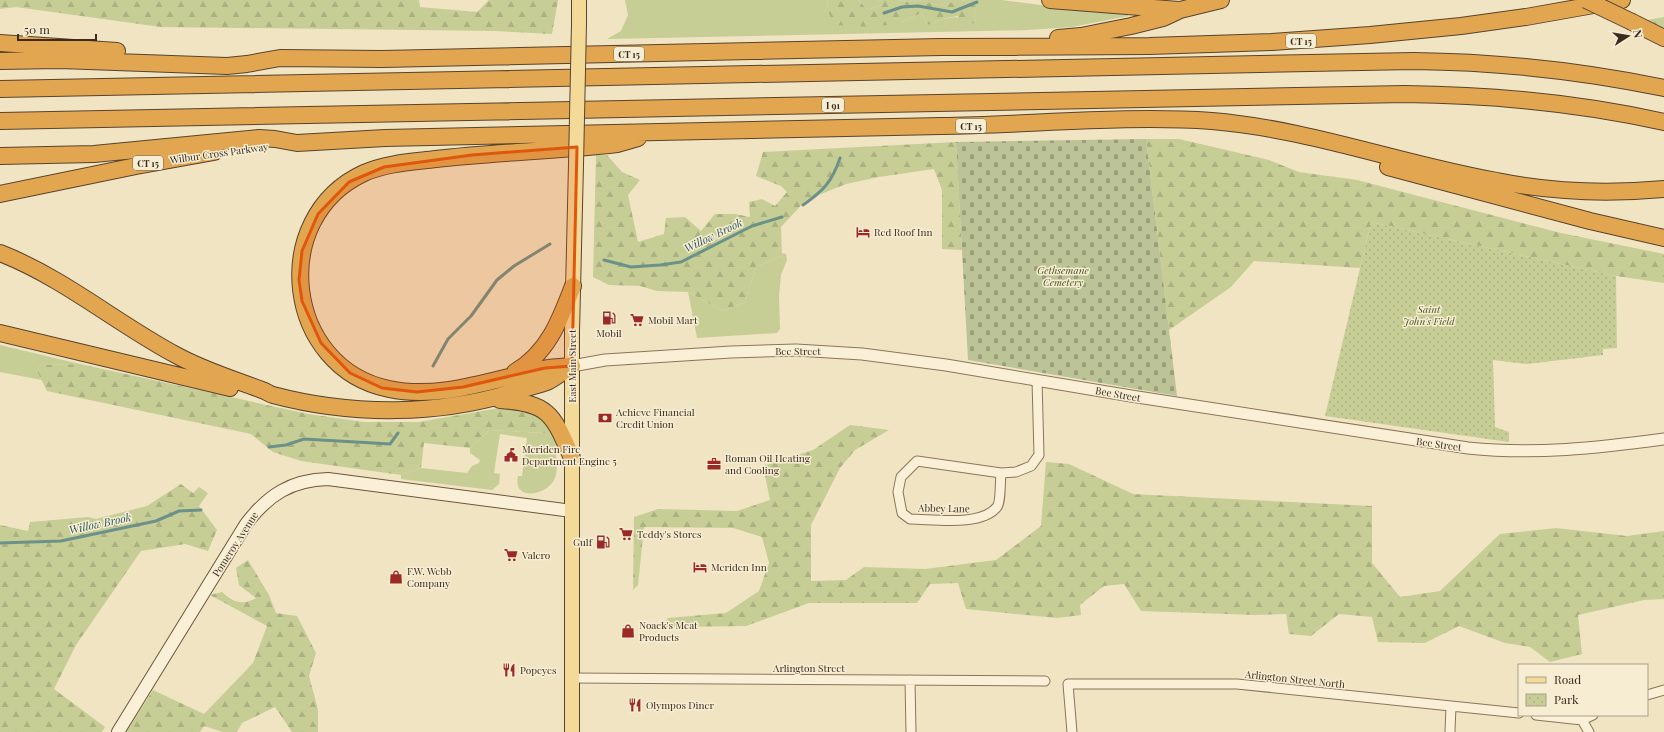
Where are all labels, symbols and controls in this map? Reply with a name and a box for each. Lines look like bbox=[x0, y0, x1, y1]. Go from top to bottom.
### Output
scale bar bbox=[18, 16, 96, 42]
north arrow bbox=[1608, 16, 1648, 56]
text: 50 m bbox=[24, 21, 50, 37]
text: N bbox=[1630, 28, 1646, 39]
road number: CT 15 bbox=[1286, 34, 1316, 48]
road number: CT 15 bbox=[614, 47, 644, 61]
road number: I 91 bbox=[822, 98, 844, 112]
road number: CT 15 bbox=[956, 119, 986, 133]
street label: Wilbur Cross Parkway bbox=[168, 139, 269, 167]
road number: CT 15 bbox=[133, 156, 163, 170]
water label: Willow Brook bbox=[681, 214, 745, 256]
hotel icon: Red Roof Inn bbox=[855, 224, 871, 240]
place label: Red Roof Inn bbox=[874, 225, 932, 239]
park label: Gethsemane Cemetery bbox=[1037, 263, 1089, 289]
park label: Saint John's Field bbox=[1403, 302, 1455, 328]
fuel station icon: Mobil bbox=[601, 310, 617, 326]
supermarket icon: Mobil Mart bbox=[629, 312, 645, 328]
place label: Mobil Mart bbox=[648, 313, 698, 327]
place label: Mobil bbox=[596, 326, 622, 340]
street label: East Main Street bbox=[565, 329, 579, 403]
street label: Bee Street bbox=[775, 344, 821, 358]
street label: Bee Street bbox=[1094, 383, 1142, 405]
place label: Achieve Financial Credit Union bbox=[615, 405, 695, 431]
bank icon: Achieve Financial Credit Union bbox=[597, 410, 613, 426]
street label: Bee Street bbox=[1415, 434, 1463, 454]
place label: Meriden Fire Department Engine 5 bbox=[522, 442, 617, 468]
public building icon: Meriden Fire Department Engine 5 bbox=[503, 447, 519, 463]
place label: Roman Oil Heating and Cooling bbox=[725, 451, 811, 477]
office icon: Roman Oil Heating and Cooling bbox=[706, 456, 722, 472]
street label: Abbey Lane bbox=[917, 501, 970, 515]
water label: Willow Brook bbox=[68, 509, 133, 537]
street label: Pomeroy Avenue bbox=[209, 509, 261, 579]
supermarket icon: Teddy's Stores bbox=[618, 526, 634, 542]
place label: Teddy's Stores bbox=[637, 527, 702, 541]
fuel station icon: Gulf bbox=[595, 534, 611, 550]
place label: Gulf bbox=[573, 535, 593, 549]
supermarket icon: Valero bbox=[503, 547, 519, 563]
place label: Valero bbox=[521, 548, 551, 562]
hotel icon: Meriden Inn bbox=[692, 559, 708, 575]
place label: Meriden Inn bbox=[711, 560, 767, 574]
place label: F.W. Webb Company bbox=[407, 564, 452, 590]
shop icon: F.W. Webb Company bbox=[388, 569, 404, 585]
place label: Noack's Meat Products bbox=[639, 618, 698, 644]
shop icon: Noack's Meat Products bbox=[620, 623, 636, 639]
street label: Arlington Street bbox=[772, 661, 845, 675]
restaurant icon: Popeyes bbox=[501, 662, 517, 678]
place label: Popeyes bbox=[520, 663, 556, 677]
legend bbox=[1518, 664, 1648, 716]
street label: Arlington Street North bbox=[1243, 667, 1346, 691]
text: Road bbox=[1554, 671, 1581, 687]
text: Park bbox=[1554, 691, 1579, 707]
restaurant icon: Olympos Diner bbox=[627, 697, 643, 713]
place label: Olympos Diner bbox=[646, 698, 715, 712]

